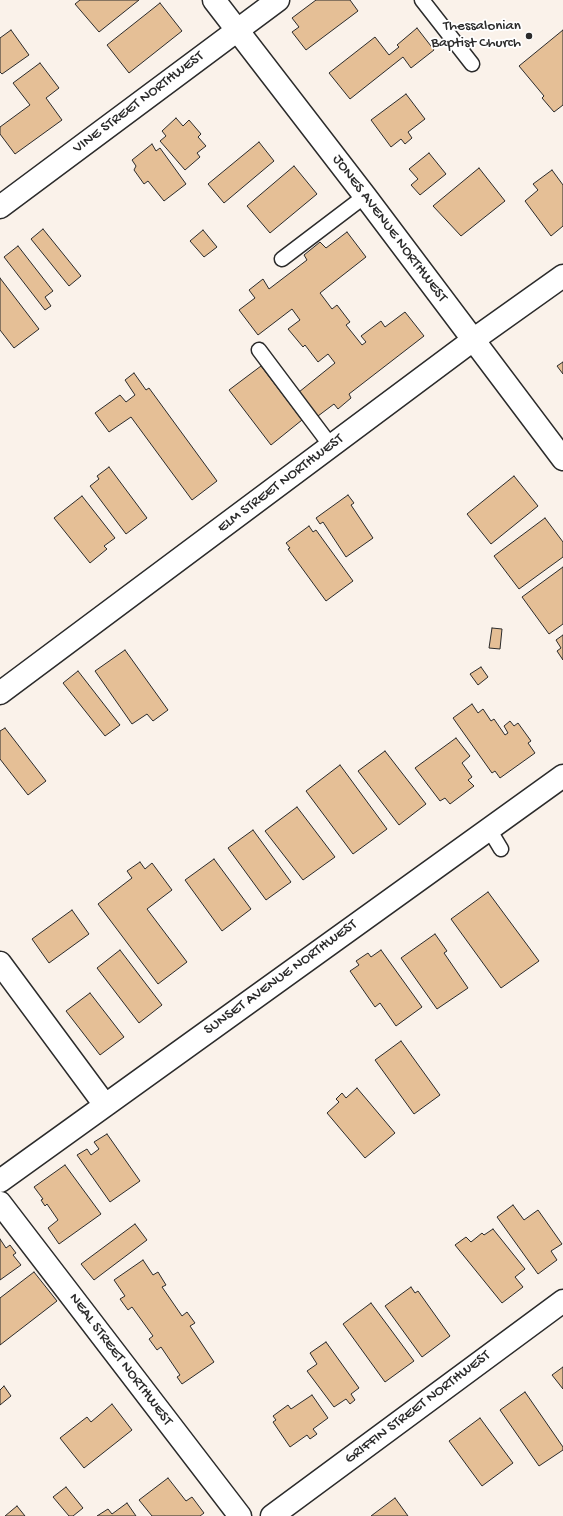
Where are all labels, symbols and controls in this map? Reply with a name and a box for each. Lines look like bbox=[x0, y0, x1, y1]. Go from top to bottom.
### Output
place label: Thessalonian Baptist Church bbox=[431, 18, 521, 53]
marker: Thessalonian Baptist Church bbox=[524, 31, 534, 41]
street label: VINE STREET NORTHWEST bbox=[70, 48, 208, 158]
street label: JONES AVENUE NORTHWEST bbox=[328, 152, 450, 306]
street label: ELM STREET NORTHWEST bbox=[214, 431, 348, 537]
street label: SUNSET AVENUE NORTHWEST bbox=[201, 916, 361, 1040]
street label: NEAL STREET NORTHWEST bbox=[64, 1290, 176, 1430]
street label: GRIFFIN STREET NORTHWEST bbox=[342, 1347, 494, 1469]

